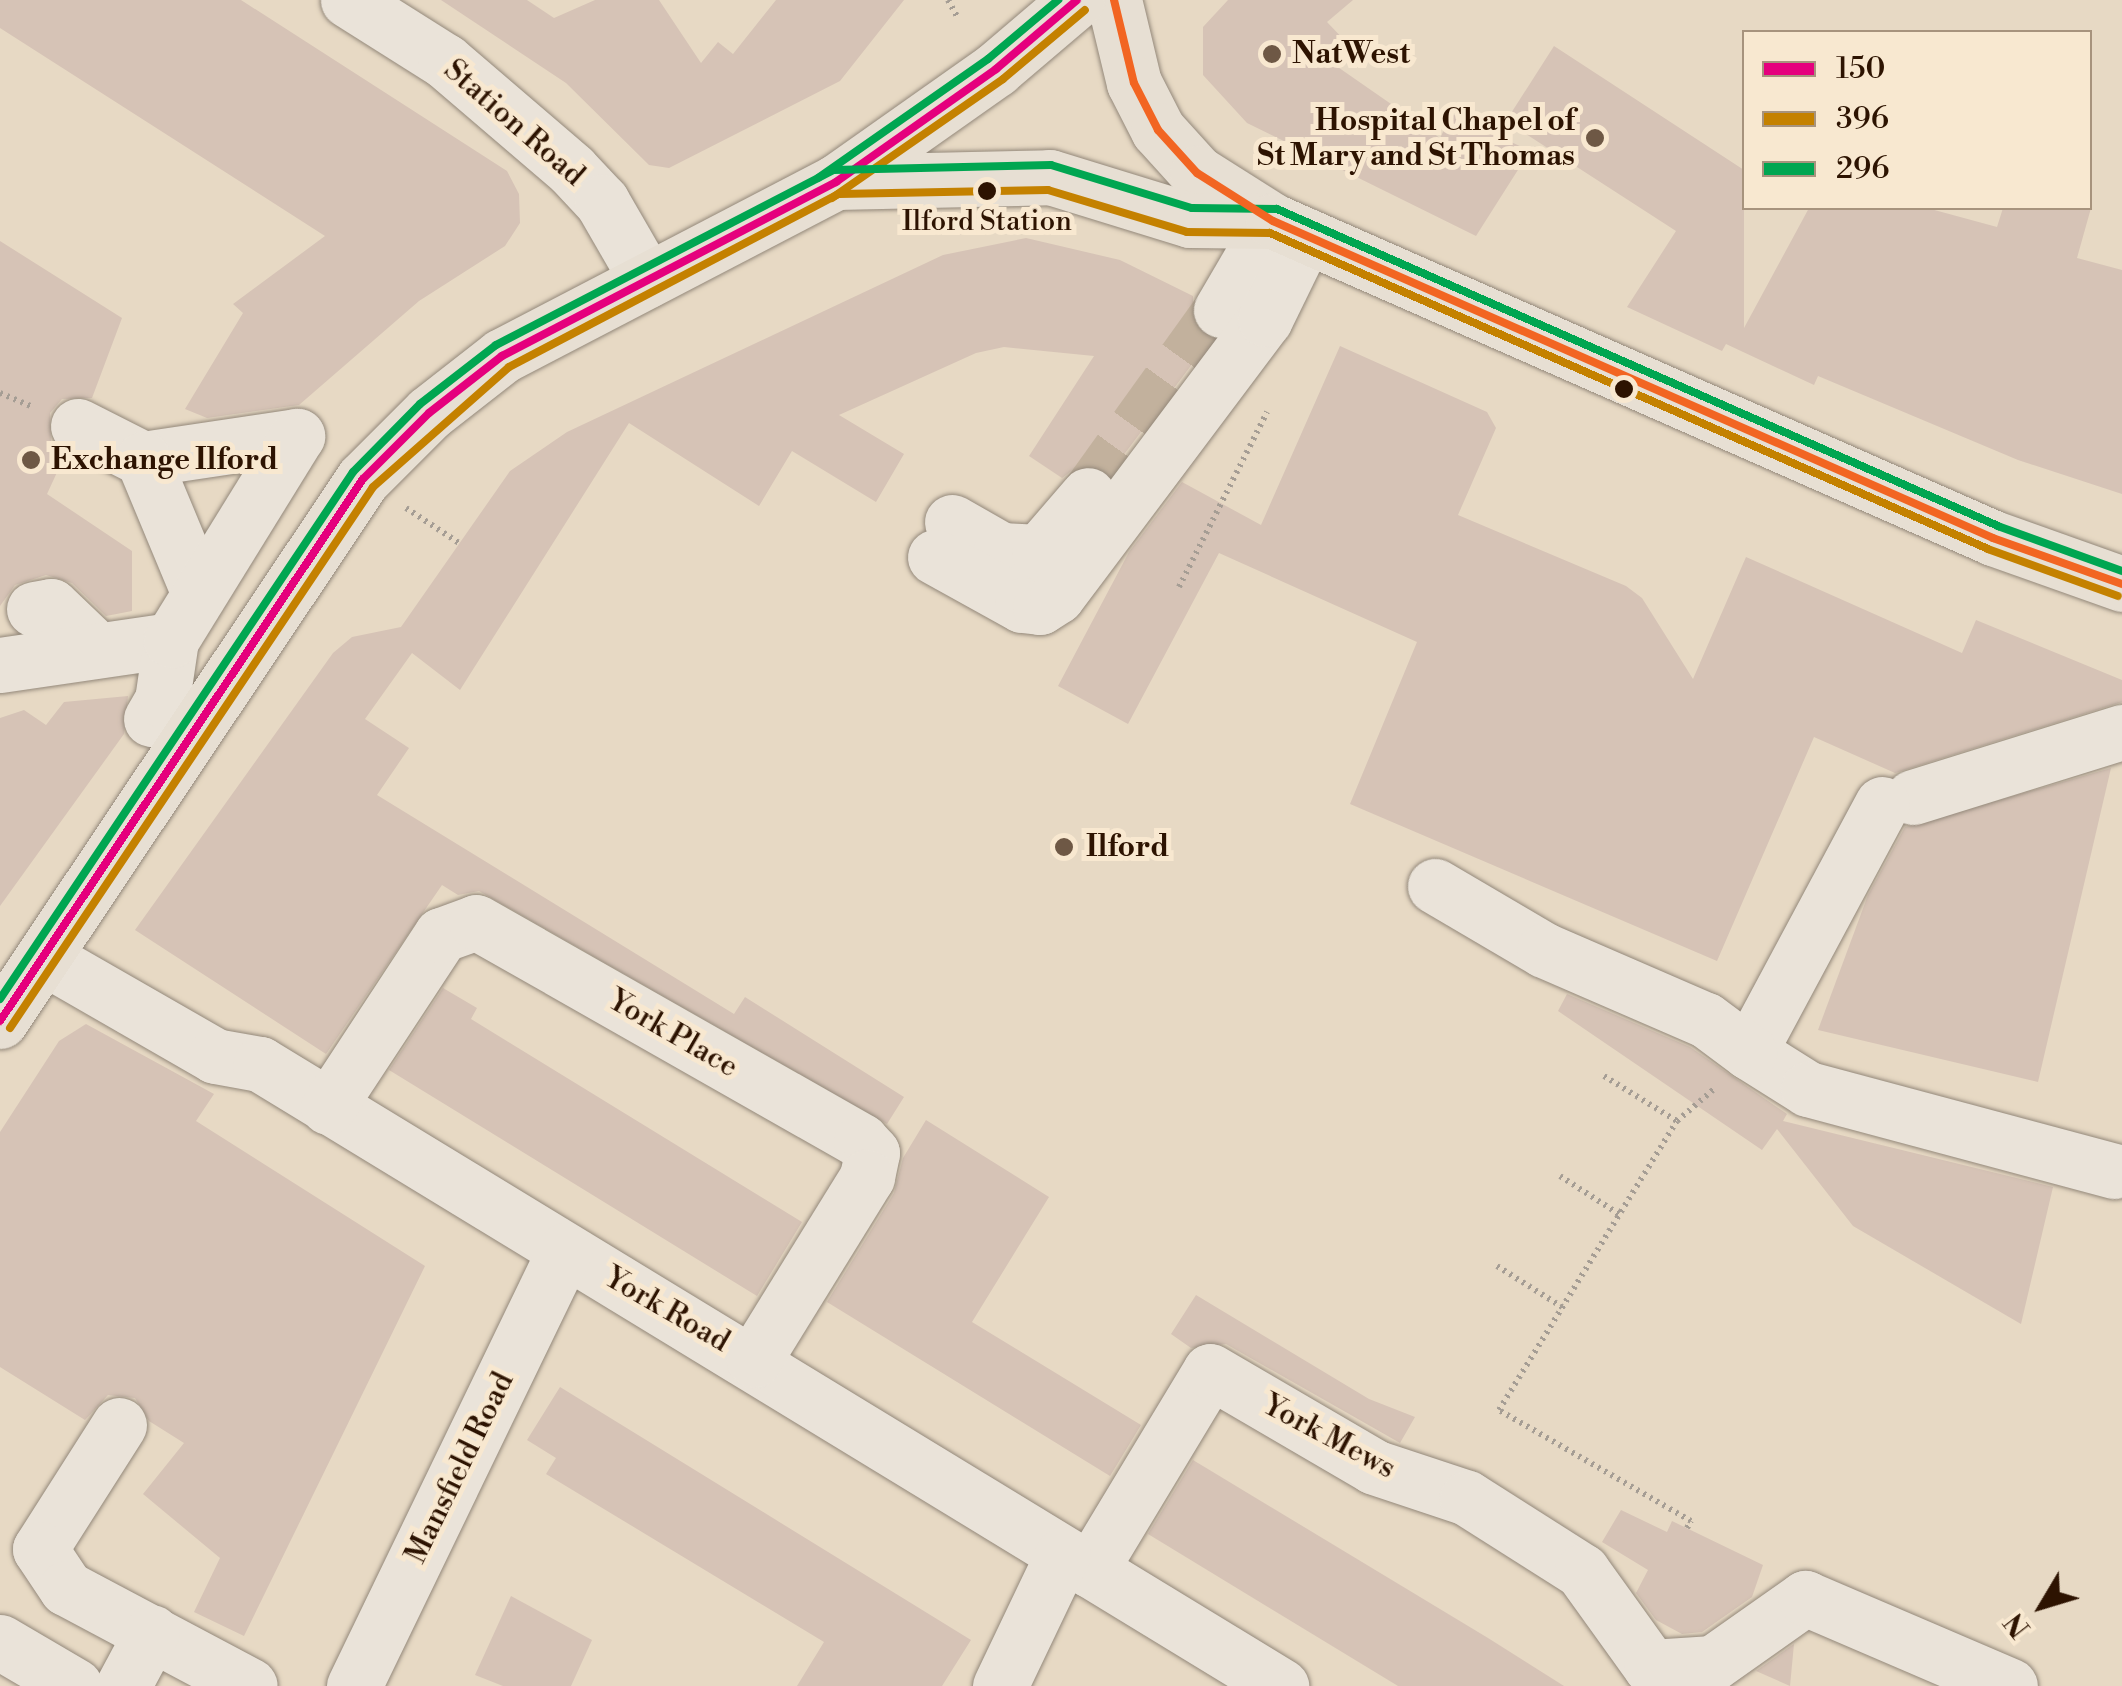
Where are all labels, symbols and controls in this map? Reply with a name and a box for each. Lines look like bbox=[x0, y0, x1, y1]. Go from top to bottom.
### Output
legend bbox=[1742, 30, 2092, 210]
place label: NatWest bbox=[1292, 36, 1410, 72]
marker: NatWest bbox=[1261, 43, 1283, 65]
text: 150 bbox=[1836, 50, 1885, 88]
street label: Station Road bbox=[436, 52, 592, 194]
text: 396 bbox=[1836, 100, 1889, 138]
place label: Hospital Chapel of St Mary and St Thomas bbox=[1257, 103, 1575, 174]
marker: Hospital Chapel of St Mary and St Thomas bbox=[1584, 127, 1606, 149]
text: 296 bbox=[1836, 150, 1889, 188]
marker: Ilford Station bbox=[977, 181, 997, 201]
place label: Ilford Station bbox=[902, 205, 1072, 239]
unlabelled marker bbox=[1614, 379, 1634, 399]
place label: Exchange Ilford bbox=[51, 442, 278, 478]
marker: Exchange Ilford bbox=[20, 449, 42, 471]
place label: Ilford bbox=[1086, 829, 1169, 865]
marker: Ilford bbox=[1051, 834, 1077, 860]
street label: York Place bbox=[602, 983, 744, 1085]
street label: York Road bbox=[598, 1260, 736, 1360]
street label: Mansfield Road bbox=[398, 1367, 522, 1569]
street label: York Mews bbox=[1257, 1387, 1401, 1487]
north arrow bbox=[1992, 1556, 2092, 1656]
text: N bbox=[1997, 1605, 2039, 1644]

